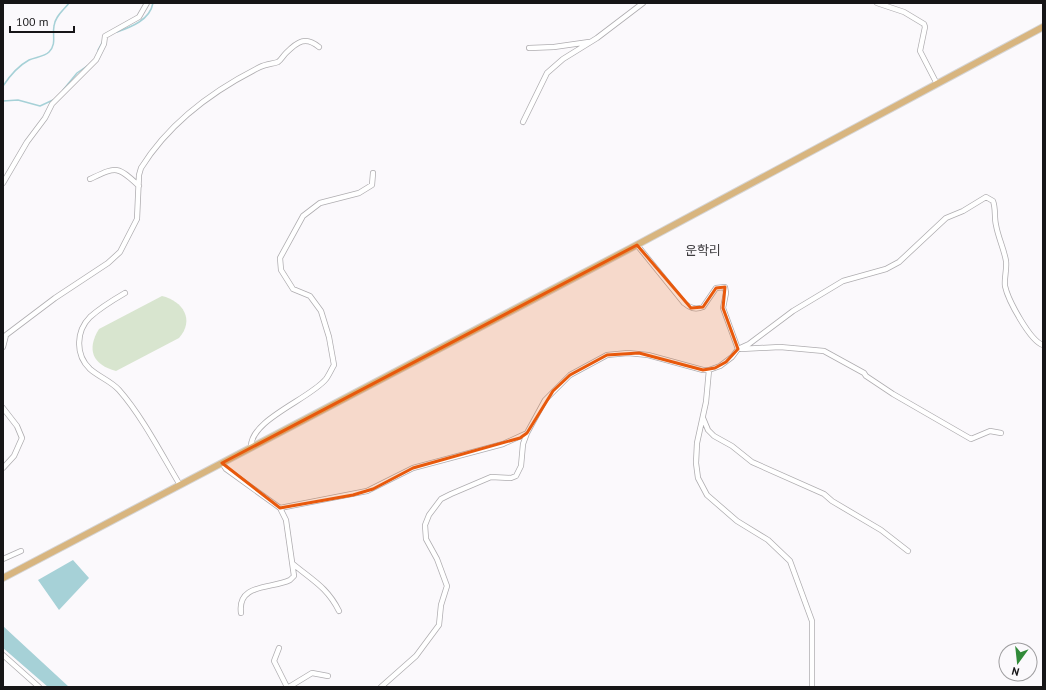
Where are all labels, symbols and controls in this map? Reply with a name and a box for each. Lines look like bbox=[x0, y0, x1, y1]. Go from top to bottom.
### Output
scale bar bbox=[10, 8, 74, 34]
text: 100 m bbox=[16, 14, 49, 29]
district label: 운학리 bbox=[685, 242, 721, 259]
north arrow bbox=[998, 642, 1038, 682]
text: N bbox=[1010, 664, 1021, 679]

